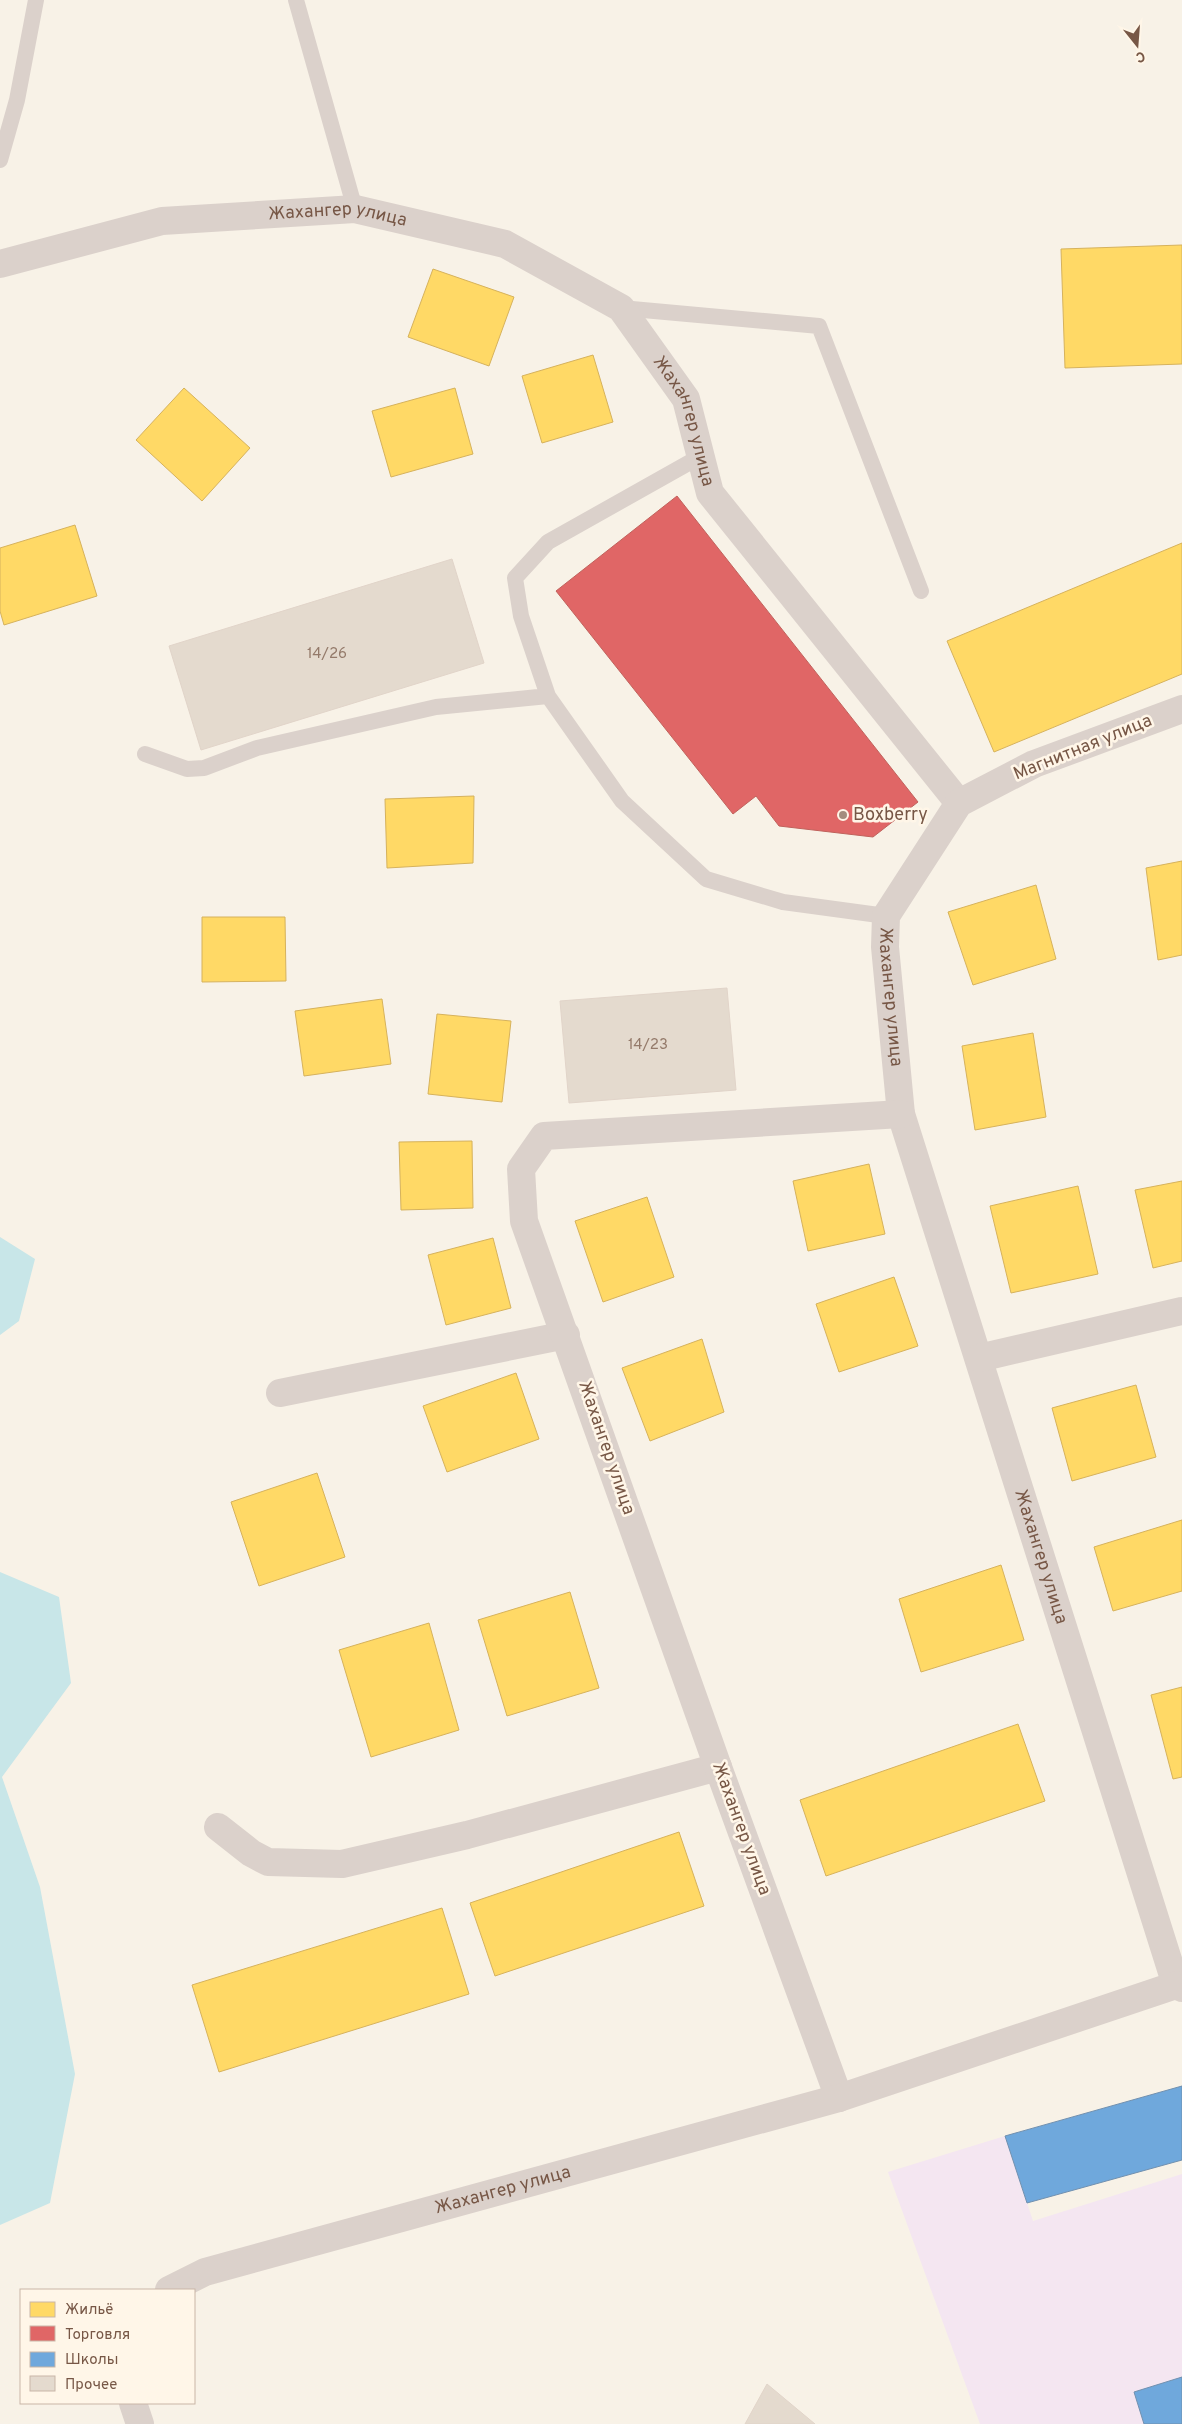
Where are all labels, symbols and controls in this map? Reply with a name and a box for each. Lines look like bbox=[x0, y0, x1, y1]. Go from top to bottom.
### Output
north arrow bbox=[1112, 20, 1162, 70]
text: С bbox=[1134, 47, 1147, 65]
street label: Жахангер улица bbox=[267, 197, 409, 232]
street label: Жахангер улица bbox=[647, 351, 719, 489]
house number: 14/26 bbox=[307, 645, 347, 664]
street label: Магнитная улица bbox=[1010, 710, 1156, 786]
place label: Boxberry bbox=[853, 804, 928, 827]
marker: Boxberry bbox=[837, 809, 849, 821]
street label: Жахангер улица bbox=[873, 927, 908, 1068]
house number: 14/23 bbox=[628, 1036, 668, 1055]
street label: Жахангер улица bbox=[572, 1378, 640, 1518]
street label: Жахангер улица bbox=[1009, 1487, 1073, 1627]
street label: Жахангер улица bbox=[706, 1759, 776, 1899]
street label: Жахангер улица bbox=[432, 2161, 573, 2220]
legend bbox=[20, 2289, 195, 2404]
text: Жильё bbox=[65, 2301, 113, 2320]
text: Торговля bbox=[65, 2326, 130, 2345]
text: Школы bbox=[65, 2351, 119, 2370]
text: Прочее bbox=[65, 2376, 117, 2395]

